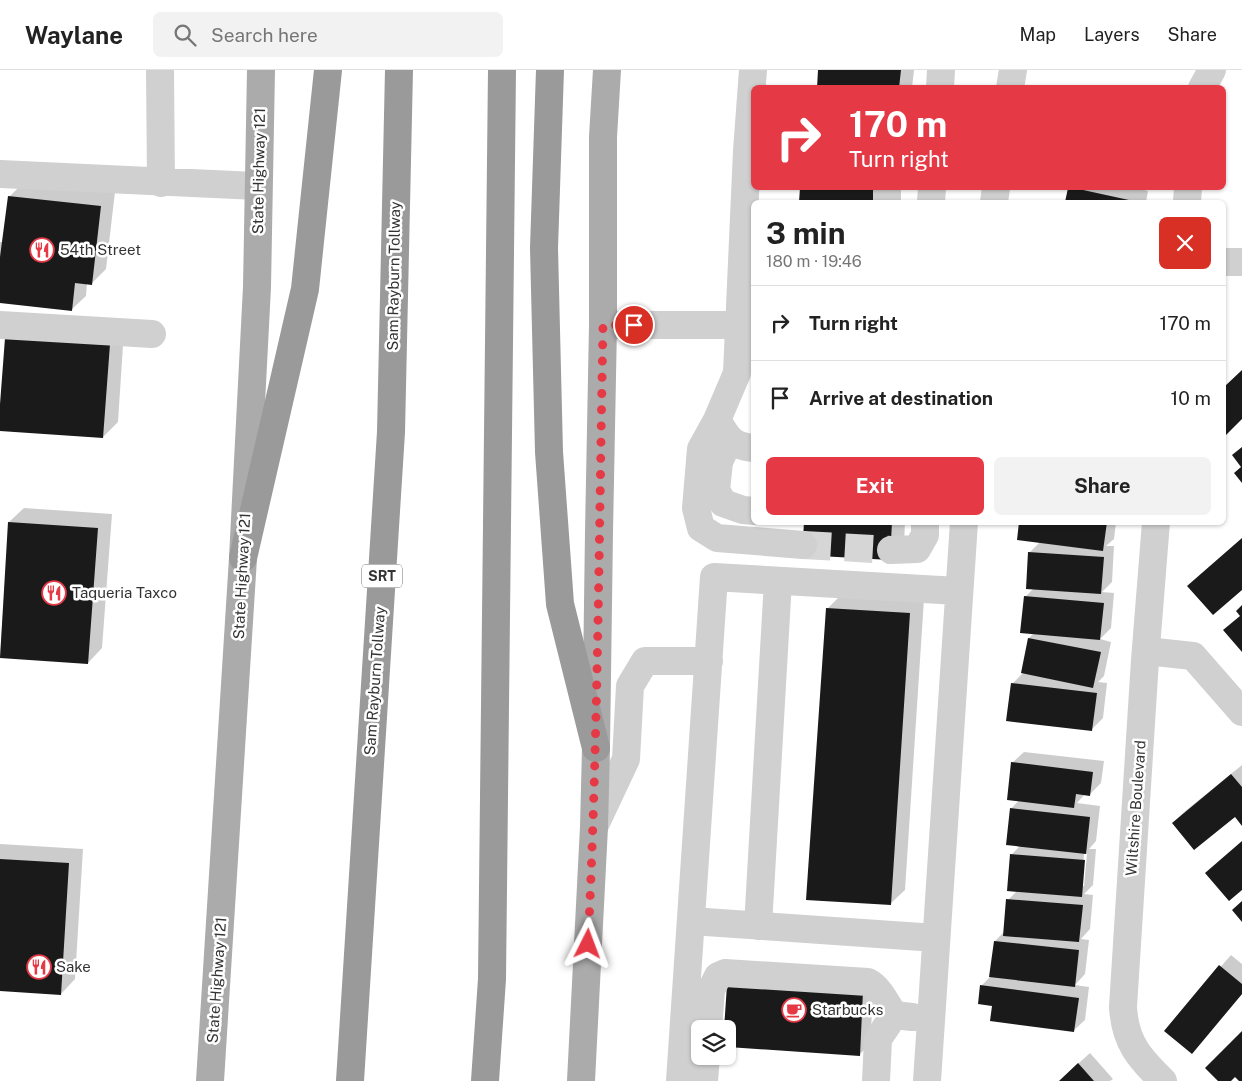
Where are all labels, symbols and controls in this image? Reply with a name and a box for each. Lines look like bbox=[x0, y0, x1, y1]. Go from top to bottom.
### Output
search box bbox=[153, 12, 503, 57]
text: Waylane bbox=[25, 21, 123, 49]
icon: search bbox=[171, 21, 199, 49]
text: Search here bbox=[211, 24, 318, 46]
text: Map bbox=[1020, 24, 1056, 45]
text: Layers bbox=[1084, 24, 1140, 45]
text: Share bbox=[1168, 24, 1217, 45]
text: 170 m bbox=[849, 104, 947, 145]
icon: right bbox=[766, 105, 831, 170]
street label: State Highway 121 bbox=[249, 108, 268, 234]
text: Turn right bbox=[849, 146, 949, 172]
street label: Sam Rayburn Tollway bbox=[384, 201, 403, 351]
text: 3 min bbox=[766, 215, 845, 251]
button: close bbox=[1159, 217, 1211, 269]
restaurant icon: 54th Street bbox=[29, 237, 55, 263]
place label: 54th Street bbox=[60, 241, 141, 258]
text: 180 m · 19:46 bbox=[766, 252, 862, 271]
pin bbox=[613, 304, 655, 346]
icon: right bbox=[766, 309, 794, 337]
icon: arrive bbox=[620, 311, 648, 339]
text: Turn right bbox=[809, 312, 898, 334]
text: 170 m bbox=[1160, 312, 1211, 334]
icon: arrive bbox=[766, 384, 794, 412]
text: Arrive at destination bbox=[809, 387, 993, 409]
text: 10 m bbox=[1171, 387, 1211, 409]
button: Exit bbox=[766, 457, 984, 515]
button: Share bbox=[994, 457, 1211, 515]
street label: State Highway 121 bbox=[230, 512, 253, 640]
road number: SRT bbox=[362, 564, 402, 588]
restaurant icon: Taqueria Taxco bbox=[41, 580, 67, 606]
place label: Taqueria Taxco bbox=[72, 584, 177, 601]
street label: Sam Rayburn Tollway bbox=[361, 606, 388, 756]
street label: Wiltshire Boulevard bbox=[1122, 740, 1149, 876]
street label: State Highway 121 bbox=[204, 916, 229, 1044]
position arrow bbox=[561, 917, 613, 969]
restaurant icon: Sake bbox=[26, 954, 52, 980]
place label: Sake bbox=[56, 958, 91, 975]
cafe icon: Starbucks bbox=[781, 997, 807, 1023]
place label: Starbucks bbox=[812, 1001, 883, 1018]
map controls bbox=[691, 1020, 736, 1065]
button: layers bbox=[691, 1020, 736, 1065]

